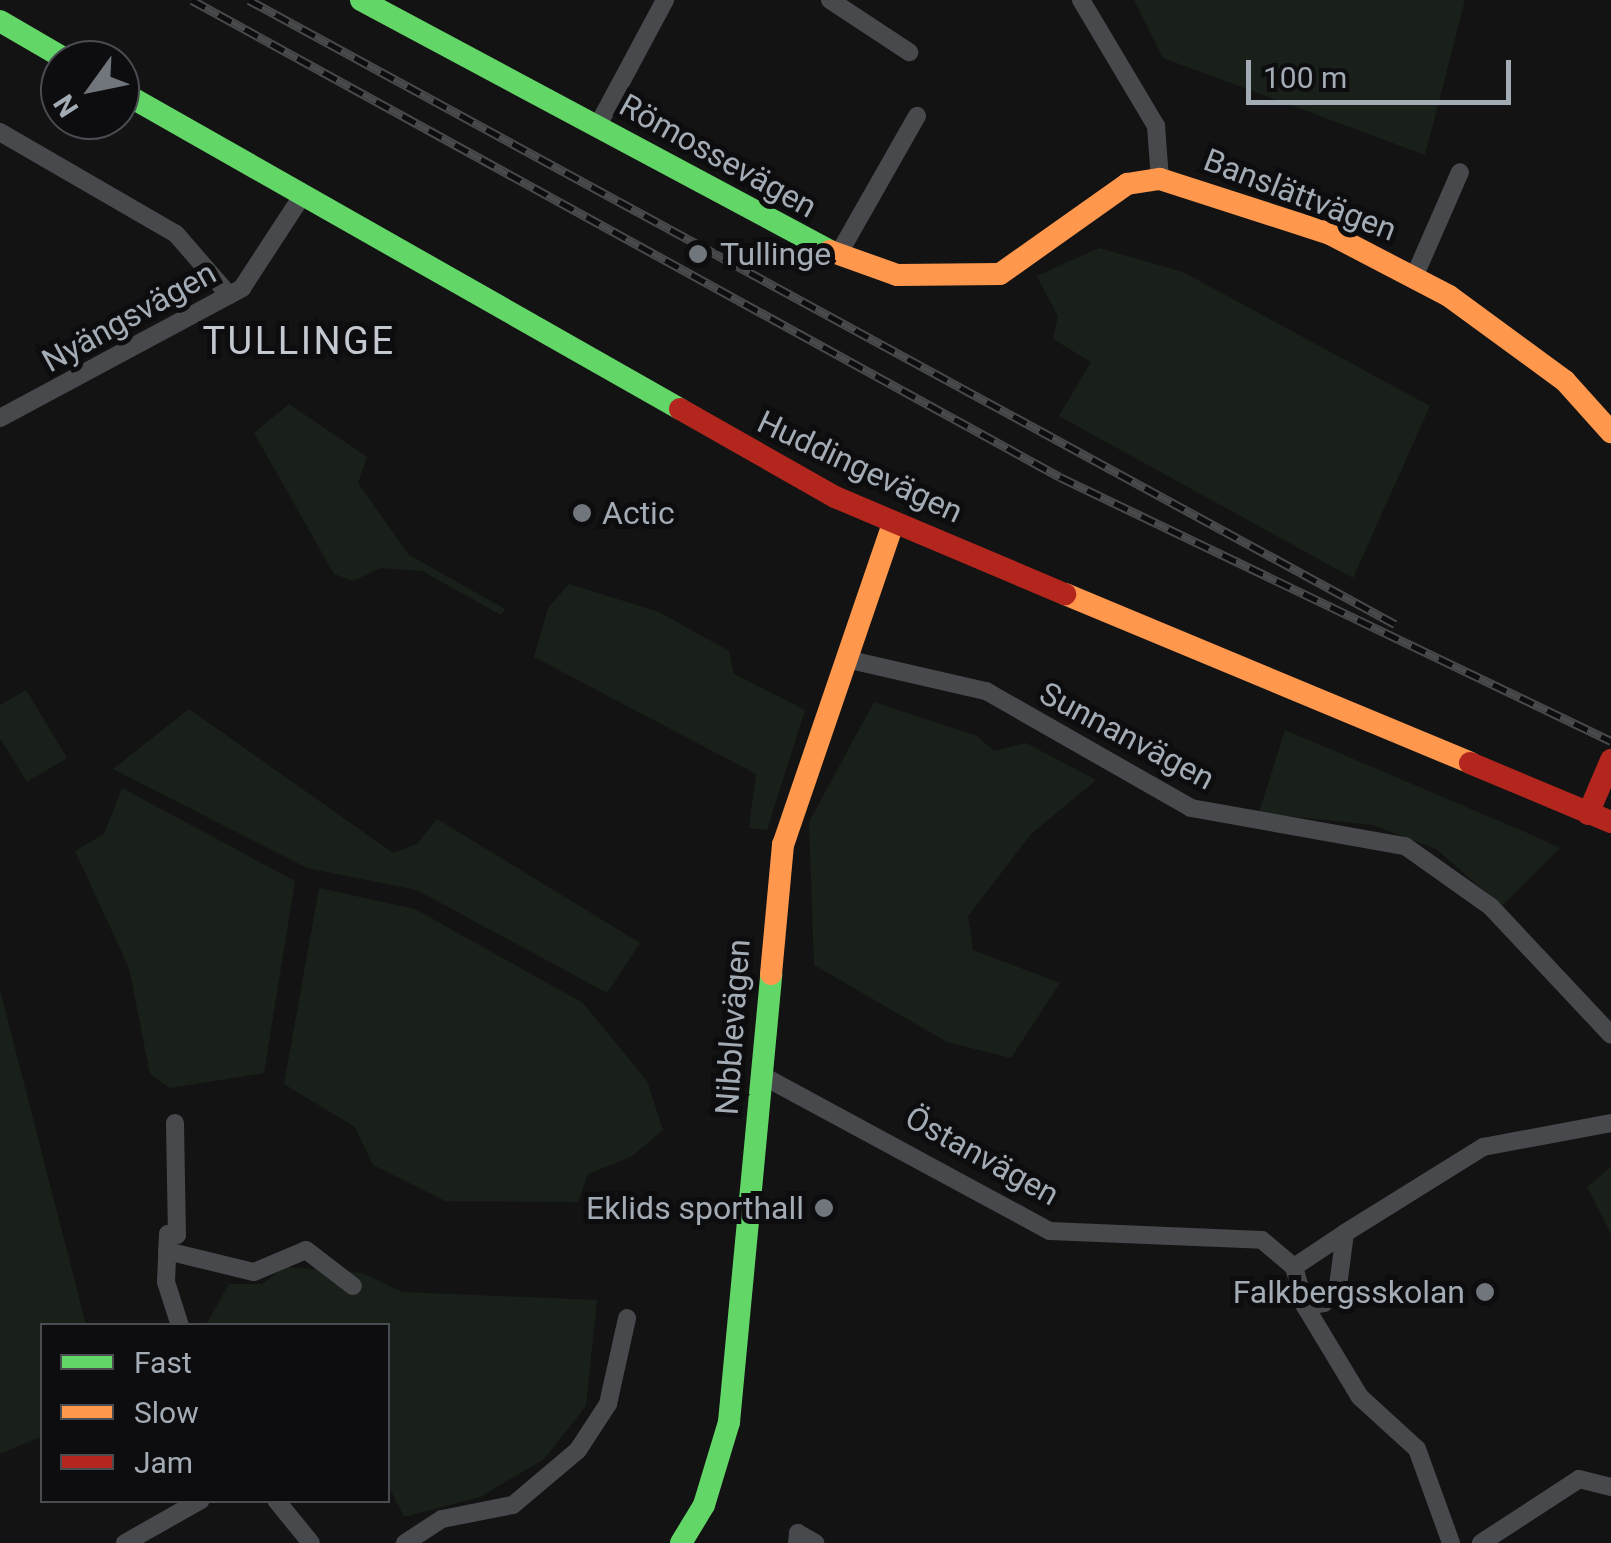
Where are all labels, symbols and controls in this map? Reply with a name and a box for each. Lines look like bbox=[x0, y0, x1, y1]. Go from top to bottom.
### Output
north arrow bbox=[40, 40, 140, 140]
scale bar bbox=[1251, 40, 1516, 102]
text: 100 m bbox=[1263, 60, 1347, 95]
street label: Römossevägen bbox=[613, 86, 823, 226]
text: N bbox=[47, 88, 85, 123]
street label: Banslättvägen bbox=[1198, 141, 1402, 249]
place label: Tullinge bbox=[720, 235, 831, 273]
marker: Tullinge bbox=[685, 241, 711, 267]
street label: Nyängsvägen bbox=[35, 254, 223, 380]
district label: TULLINGE bbox=[202, 319, 396, 365]
street label: Huddingevägen bbox=[751, 403, 969, 531]
place label: Actic bbox=[602, 494, 675, 532]
marker: Actic bbox=[571, 502, 593, 524]
street label: Sunnanvägen bbox=[1033, 674, 1221, 798]
street label: Nibblevägen bbox=[708, 938, 758, 1116]
street label: Östanvägen bbox=[899, 1098, 1065, 1214]
place label: Eklids sporthall bbox=[586, 1189, 804, 1227]
marker: Eklids sporthall bbox=[813, 1197, 835, 1219]
place label: Falkbergsskolan bbox=[1233, 1273, 1465, 1311]
marker: Falkbergsskolan bbox=[1474, 1281, 1496, 1303]
legend bbox=[40, 1323, 390, 1503]
text: Fast bbox=[134, 1345, 192, 1380]
text: Slow bbox=[134, 1395, 199, 1430]
text: Jam bbox=[134, 1445, 193, 1480]

